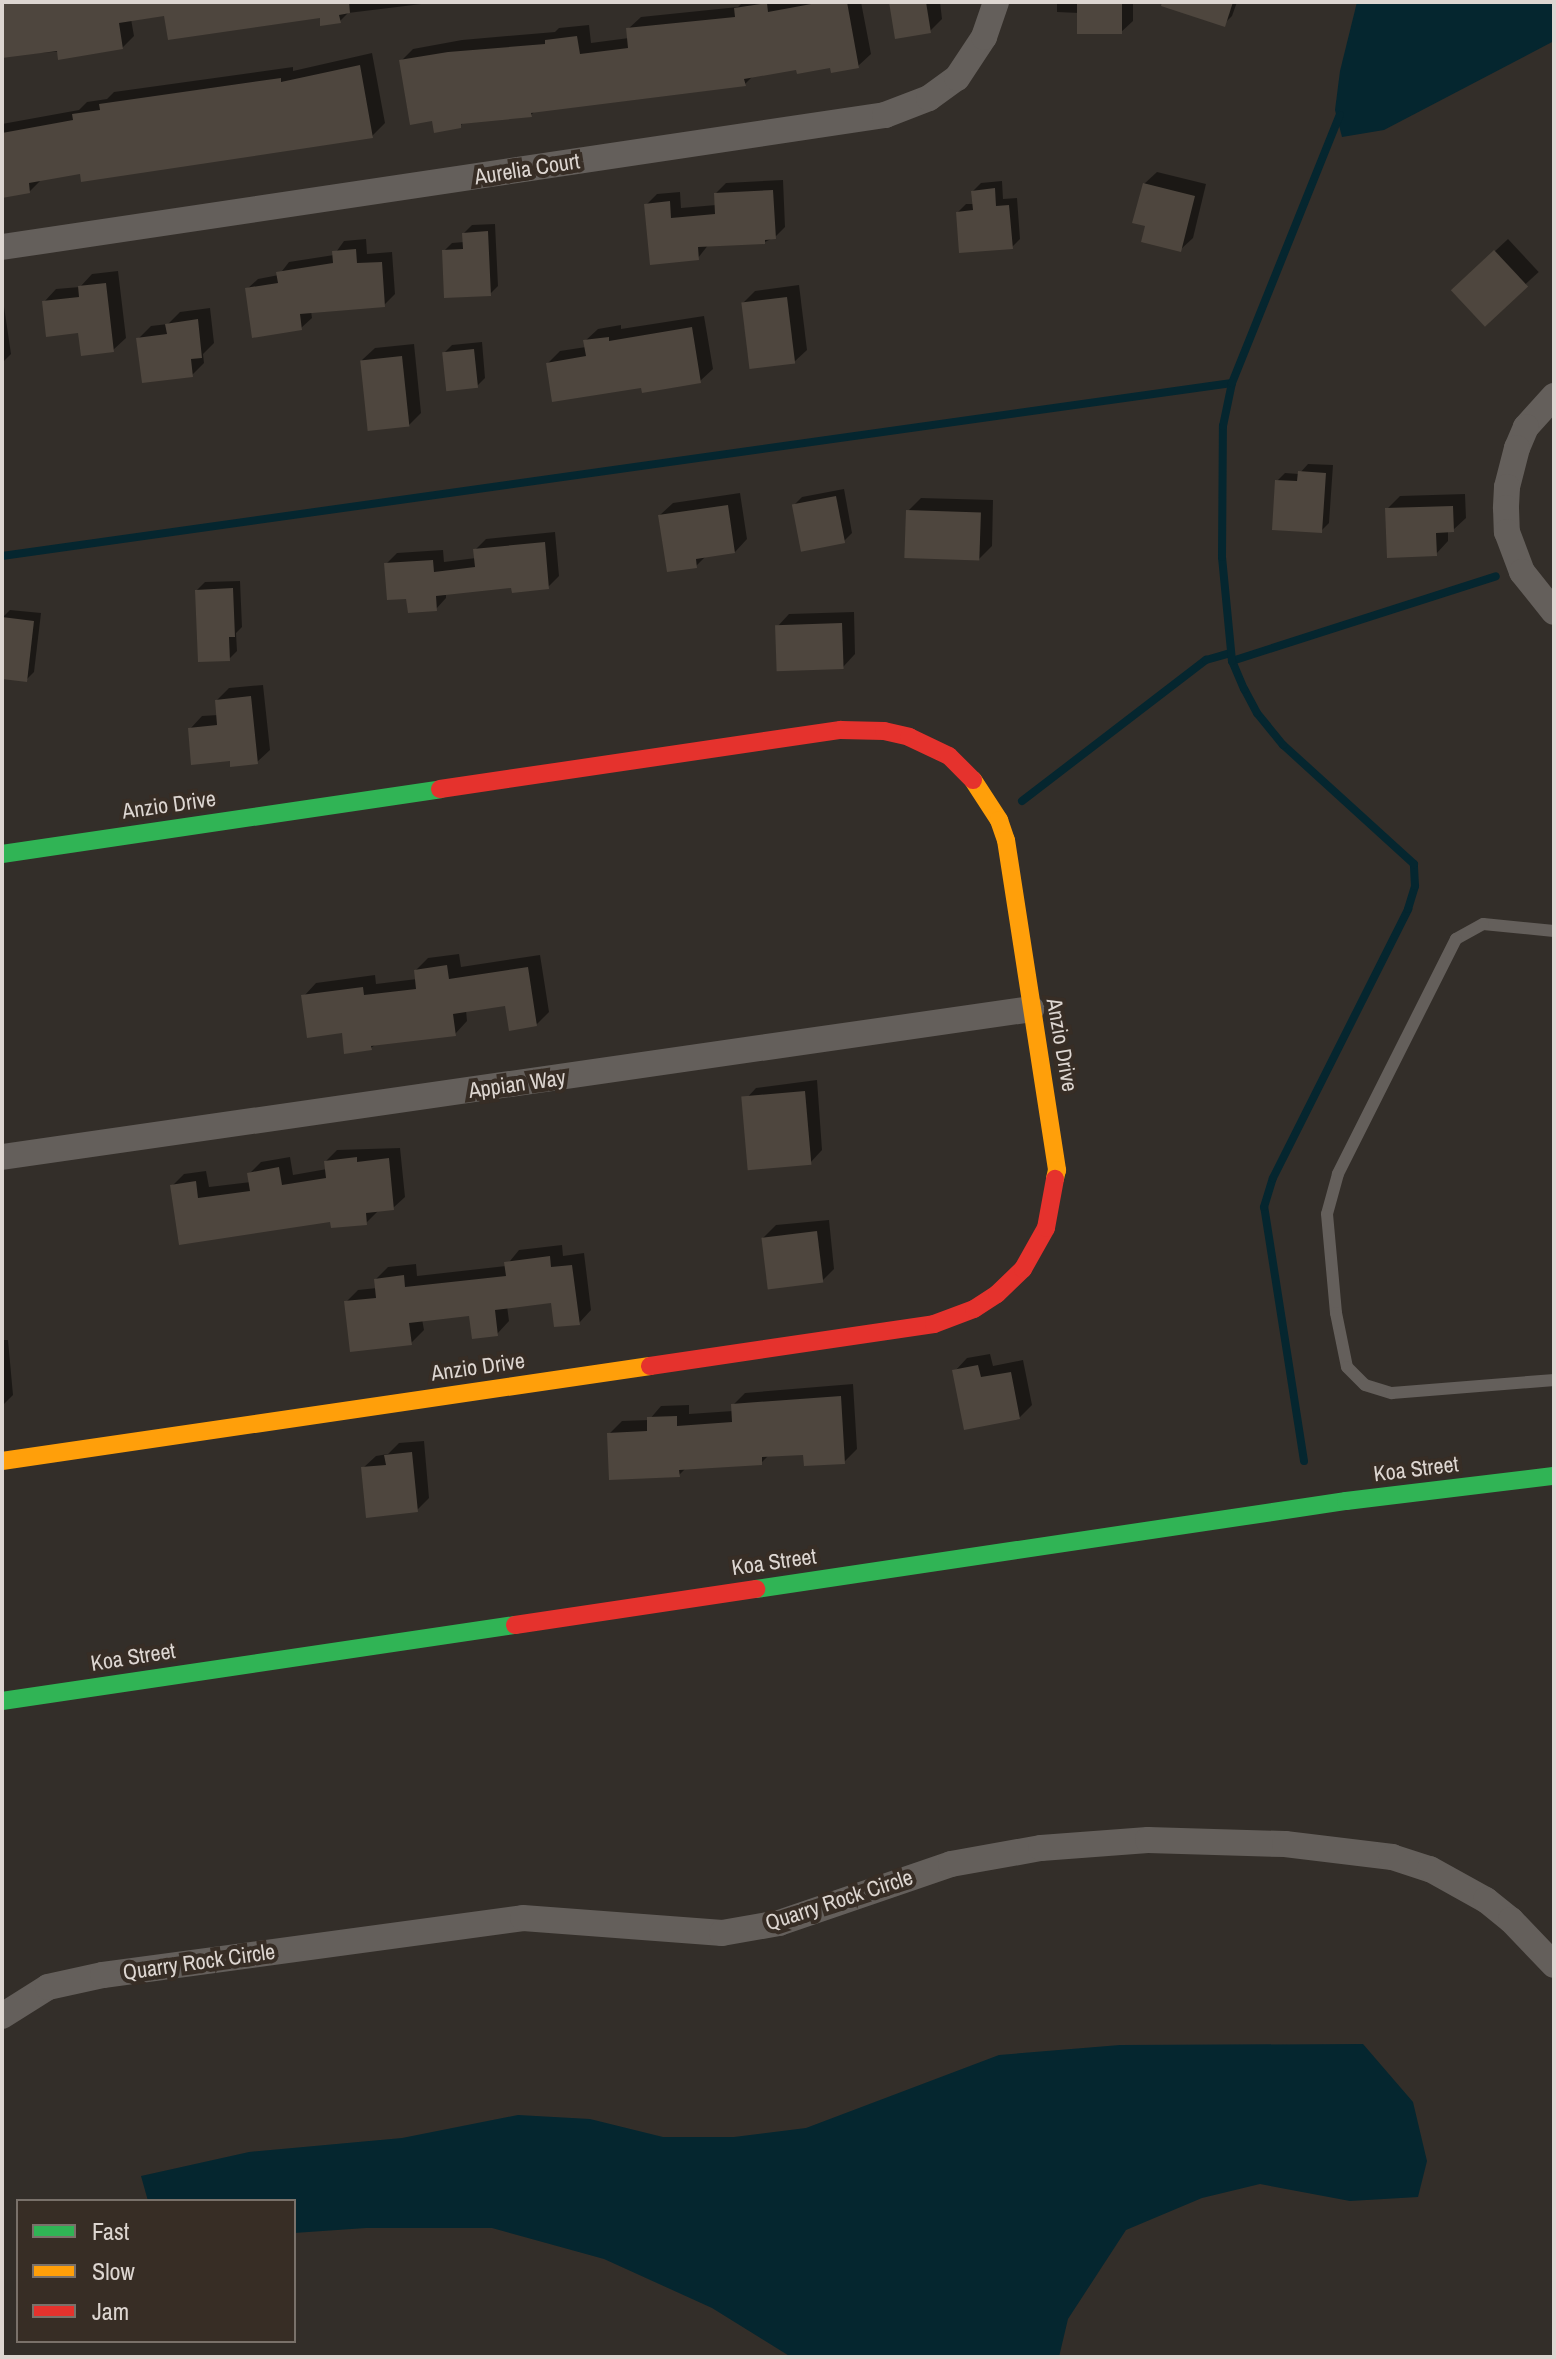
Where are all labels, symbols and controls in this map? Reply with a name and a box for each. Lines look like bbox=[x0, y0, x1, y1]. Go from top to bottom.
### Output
street label: Aurelia Court bbox=[472, 148, 582, 190]
street label: Anzio Drive bbox=[120, 785, 218, 825]
street label: Anzio Drive bbox=[1041, 996, 1083, 1094]
street label: Appian Way bbox=[467, 1064, 567, 1104]
street label: Anzio Drive bbox=[429, 1347, 527, 1387]
street label: Koa Street bbox=[1372, 1451, 1460, 1487]
street label: Koa Street bbox=[730, 1543, 818, 1581]
street label: Koa Street bbox=[89, 1637, 177, 1677]
street label: Quarry Rock Circle bbox=[762, 1864, 916, 1936]
street label: Quarry Rock Circle bbox=[121, 1938, 277, 1986]
legend bbox=[16, 2199, 296, 2343]
text: Fast bbox=[92, 2215, 129, 2247]
text: Slow bbox=[92, 2255, 135, 2287]
text: Jam bbox=[92, 2295, 129, 2327]

